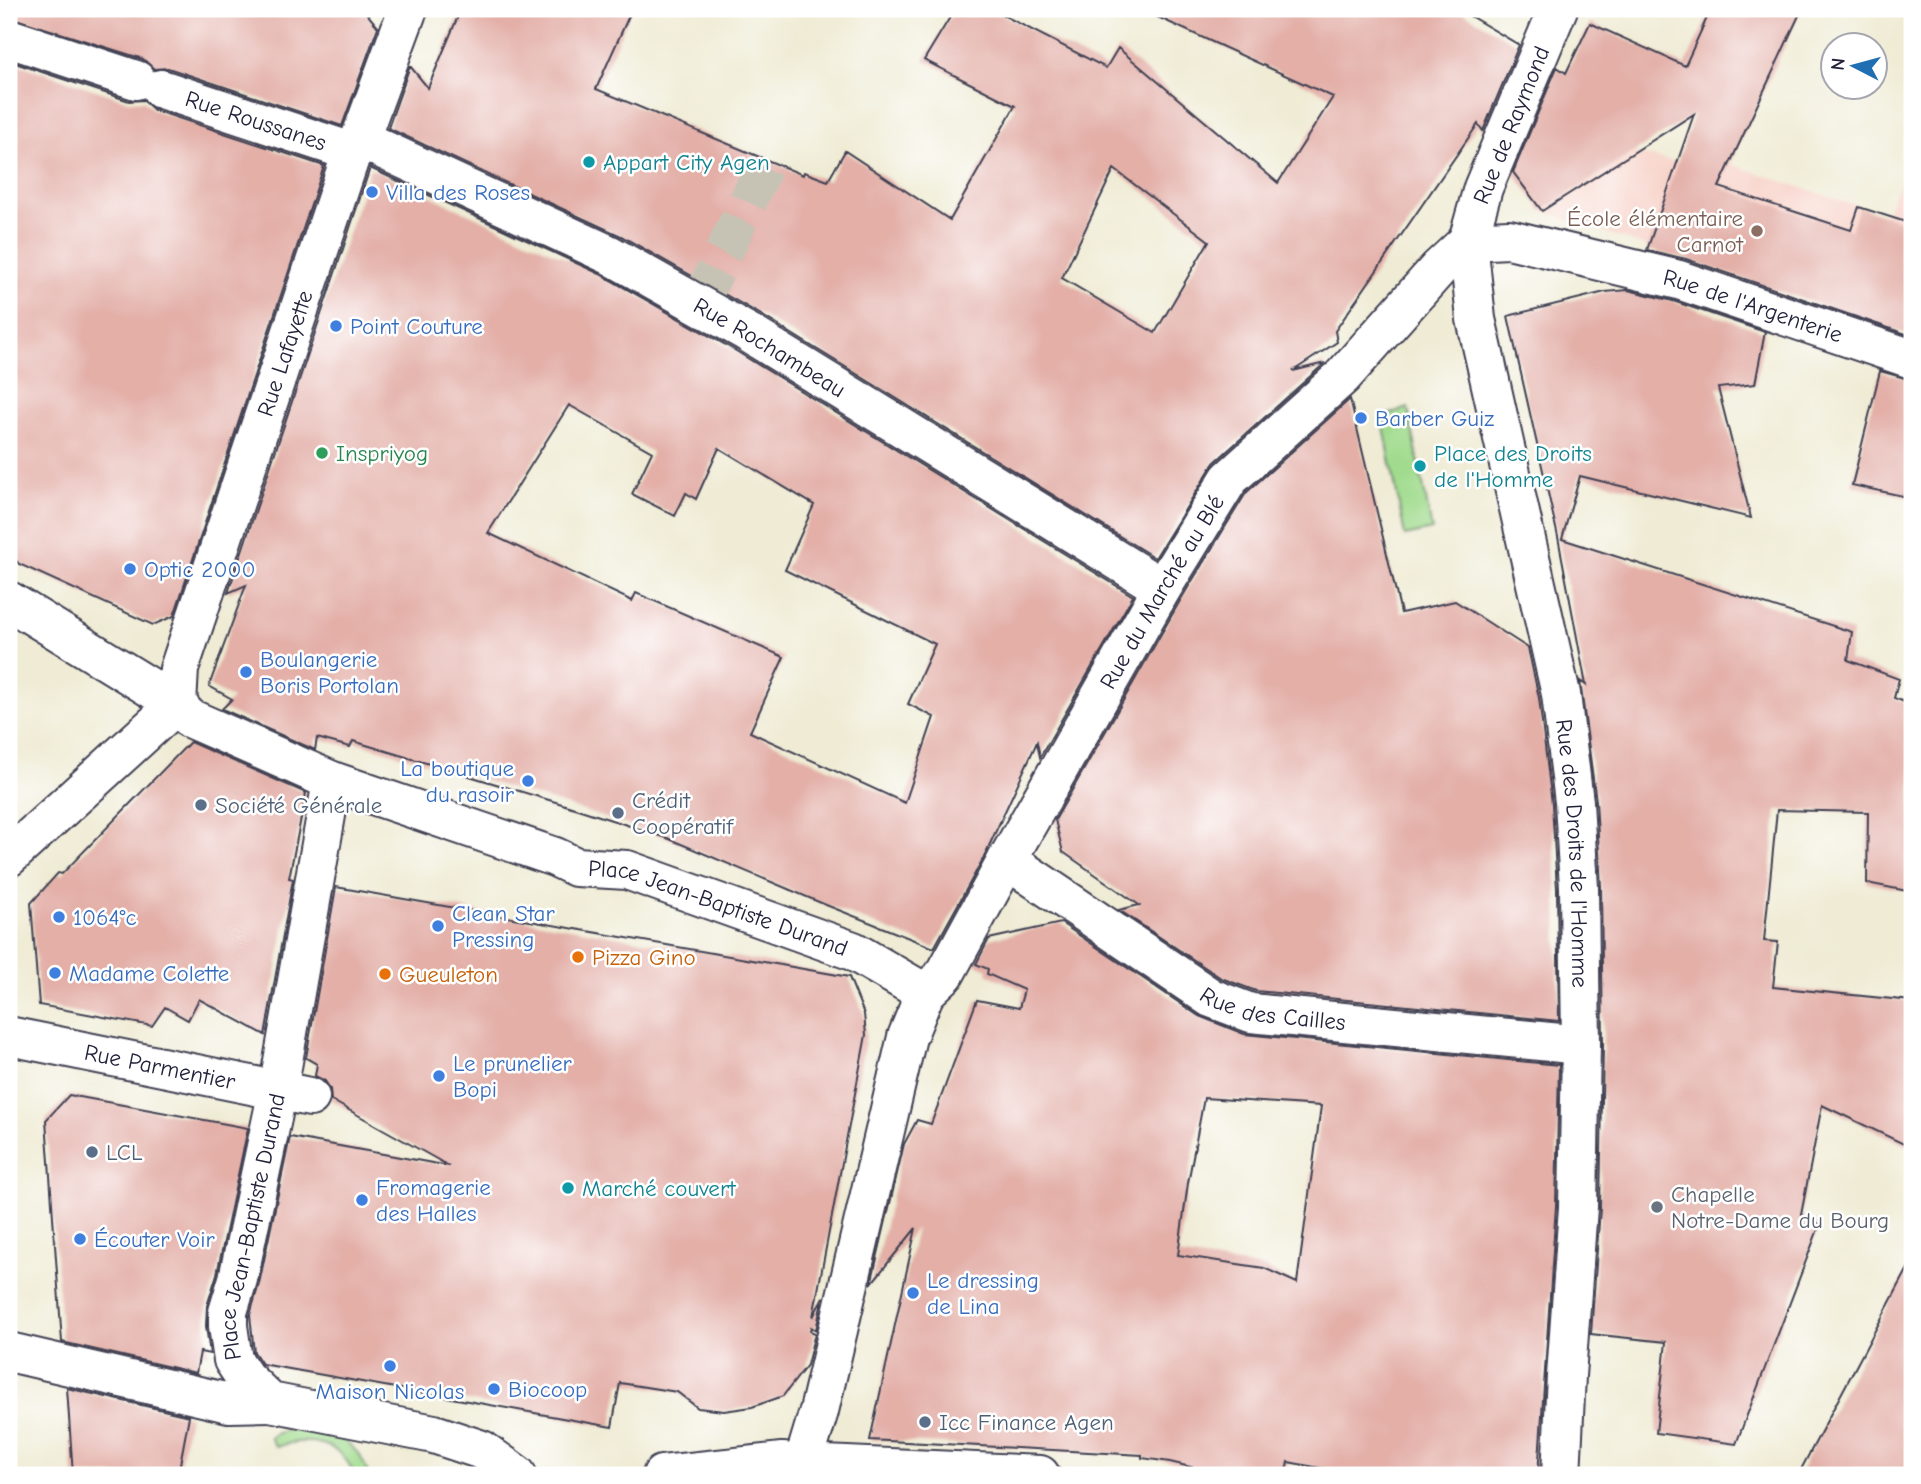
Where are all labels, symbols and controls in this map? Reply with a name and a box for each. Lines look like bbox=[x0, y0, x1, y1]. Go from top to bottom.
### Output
north arrow bbox=[1820, 32, 1890, 102]
street label: Rue de Raymond bbox=[1468, 42, 1555, 208]
text: N bbox=[1827, 57, 1850, 72]
street label: Rue Roussanes bbox=[182, 85, 330, 157]
place label: Appart City Agen bbox=[603, 149, 770, 176]
marker: Appart City Agen bbox=[581, 154, 597, 170]
place label: Villa des Roses bbox=[386, 179, 530, 206]
marker: Villa des Roses bbox=[364, 184, 380, 200]
place label: École élémentaire Carnot bbox=[1567, 205, 1744, 258]
marker: École élémentaire Carnot bbox=[1749, 223, 1765, 239]
street label: Rue de l'Argenterie bbox=[1661, 264, 1846, 348]
street label: Rue Lafayette bbox=[252, 287, 319, 420]
street label: Rue Rochambeau bbox=[689, 292, 850, 403]
place label: Point Couture bbox=[350, 313, 483, 340]
marker: Point Couture bbox=[328, 318, 344, 334]
place label: Barber Guiz bbox=[1375, 405, 1494, 432]
marker: Barber Guiz bbox=[1353, 410, 1369, 426]
place label: Inspriyog bbox=[336, 440, 428, 467]
place label: Place des Droits de l'Homme bbox=[1434, 440, 1592, 493]
marker: Inspriyog bbox=[314, 445, 330, 461]
marker: Place des Droits de l'Homme bbox=[1412, 458, 1428, 474]
street label: Rue du Marché au Blé bbox=[1094, 490, 1230, 694]
place label: Optic 2000 bbox=[144, 556, 255, 583]
marker: Optic 2000 bbox=[122, 561, 138, 577]
place label: Boulangerie Boris Portolan bbox=[260, 646, 399, 699]
marker: Boulangerie Boris Portolan bbox=[238, 664, 254, 680]
street label: Rue des Droits de l'Homme bbox=[1550, 717, 1593, 988]
place label: La boutique du rasoir bbox=[400, 755, 515, 808]
marker: La boutique du rasoir bbox=[520, 773, 536, 789]
place label: Crédit Coopératif bbox=[632, 787, 735, 840]
place label: Société Générale bbox=[215, 792, 382, 819]
marker: Société Générale bbox=[193, 797, 209, 813]
marker: Crédit Coopératif bbox=[610, 805, 626, 821]
street label: Place Jean-Baptiste Durand bbox=[587, 855, 851, 962]
place label: Clean Star Pressing bbox=[452, 900, 555, 953]
place label: 1064°c bbox=[73, 904, 136, 931]
marker: 1064°c bbox=[51, 909, 67, 925]
marker: Clean Star Pressing bbox=[430, 918, 446, 934]
place label: Pizza Gino bbox=[592, 944, 696, 971]
marker: Pizza Gino bbox=[570, 949, 586, 965]
place label: Madame Colette bbox=[69, 960, 229, 987]
place label: Gueuleton bbox=[399, 961, 498, 988]
marker: Madame Colette bbox=[47, 965, 63, 981]
marker: Gueuleton bbox=[377, 966, 393, 982]
street label: Rue des Cailles bbox=[1195, 981, 1347, 1036]
street label: Rue Parmentier bbox=[82, 1039, 239, 1096]
place label: Le prunelier Bopi bbox=[453, 1050, 572, 1103]
marker: Le prunelier Bopi bbox=[431, 1068, 447, 1084]
street label: Place Jean-Baptiste Durand bbox=[215, 1091, 291, 1362]
place label: LCL bbox=[106, 1139, 143, 1166]
marker: LCL bbox=[84, 1144, 100, 1160]
place label: Fromagerie des Halles bbox=[376, 1174, 491, 1227]
place label: Marché couvert bbox=[582, 1175, 737, 1202]
marker: Marché couvert bbox=[560, 1180, 576, 1196]
place label: Chapelle Notre-Dame du Bourg bbox=[1671, 1181, 1889, 1234]
marker: Fromagerie des Halles bbox=[354, 1192, 370, 1208]
marker: Chapelle Notre-Dame du Bourg bbox=[1649, 1199, 1665, 1215]
place label: Écouter Voir bbox=[94, 1226, 215, 1253]
marker: Écouter Voir bbox=[72, 1231, 88, 1247]
place label: Le dressing de Lina bbox=[927, 1267, 1039, 1320]
marker: Le dressing de Lina bbox=[905, 1285, 921, 1301]
marker: Maison Nicolas bbox=[382, 1358, 398, 1374]
place label: Biocoop bbox=[508, 1376, 587, 1403]
place label: Maison Nicolas bbox=[316, 1378, 464, 1405]
marker: Biocoop bbox=[486, 1381, 502, 1397]
place label: Icc Finance Agen bbox=[939, 1409, 1114, 1436]
marker: Icc Finance Agen bbox=[917, 1414, 933, 1430]

